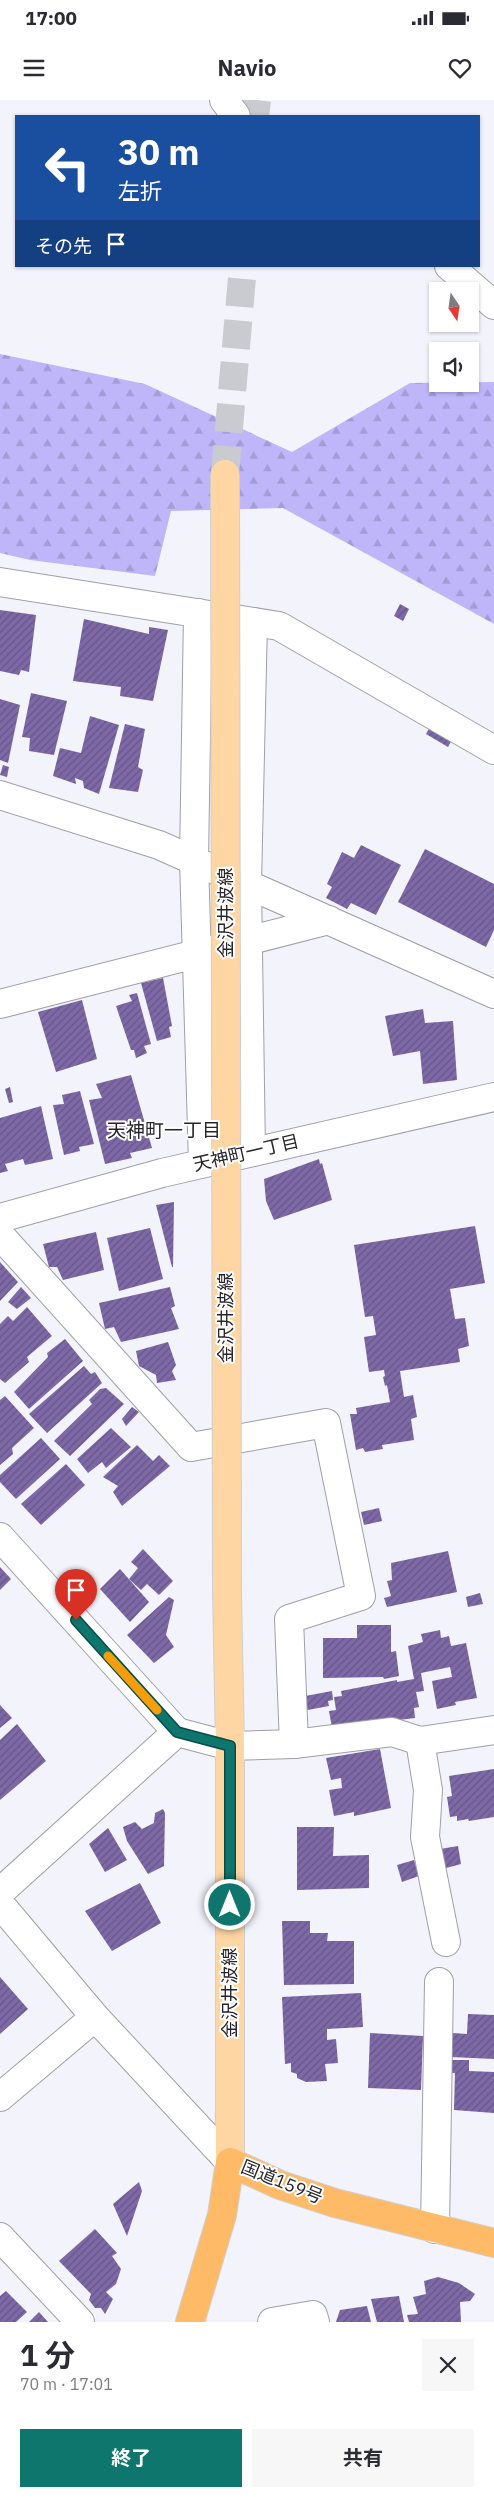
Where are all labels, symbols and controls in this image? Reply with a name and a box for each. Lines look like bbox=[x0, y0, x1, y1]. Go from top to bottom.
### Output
text: 17:00 bbox=[25, 6, 77, 30]
text: Navio bbox=[218, 53, 276, 82]
icon: menu bbox=[20, 54, 48, 82]
icon: heart bbox=[446, 54, 474, 82]
text: 30 m bbox=[118, 129, 200, 175]
icon: left bbox=[35, 135, 100, 200]
text: 左折 bbox=[118, 176, 162, 205]
icon: arrive bbox=[102, 230, 130, 258]
text: その先 bbox=[35, 234, 92, 258]
north arrow bbox=[429, 282, 479, 332]
map controls bbox=[429, 282, 479, 392]
button: sound bbox=[429, 342, 479, 392]
street label: 金沢井波線 bbox=[214, 868, 237, 958]
district label: 天神町一丁目 bbox=[107, 1118, 221, 1142]
street label: 天神町一丁目 bbox=[191, 1129, 301, 1176]
street label: 金沢井波線 bbox=[214, 1273, 237, 1363]
pin bbox=[55, 1569, 97, 1620]
icon: arrive bbox=[62, 1576, 90, 1604]
position arrow bbox=[203, 1878, 255, 1930]
street label: 金沢井波線 bbox=[218, 1948, 241, 2038]
street label: 国道159号 bbox=[238, 2155, 327, 2208]
text: 1 分 bbox=[20, 2335, 75, 2374]
button: close bbox=[422, 2339, 474, 2391]
text: 70 m · 17:01 bbox=[20, 2374, 113, 2394]
button: 終了 bbox=[20, 2429, 242, 2487]
button: 共有 bbox=[252, 2429, 474, 2487]

